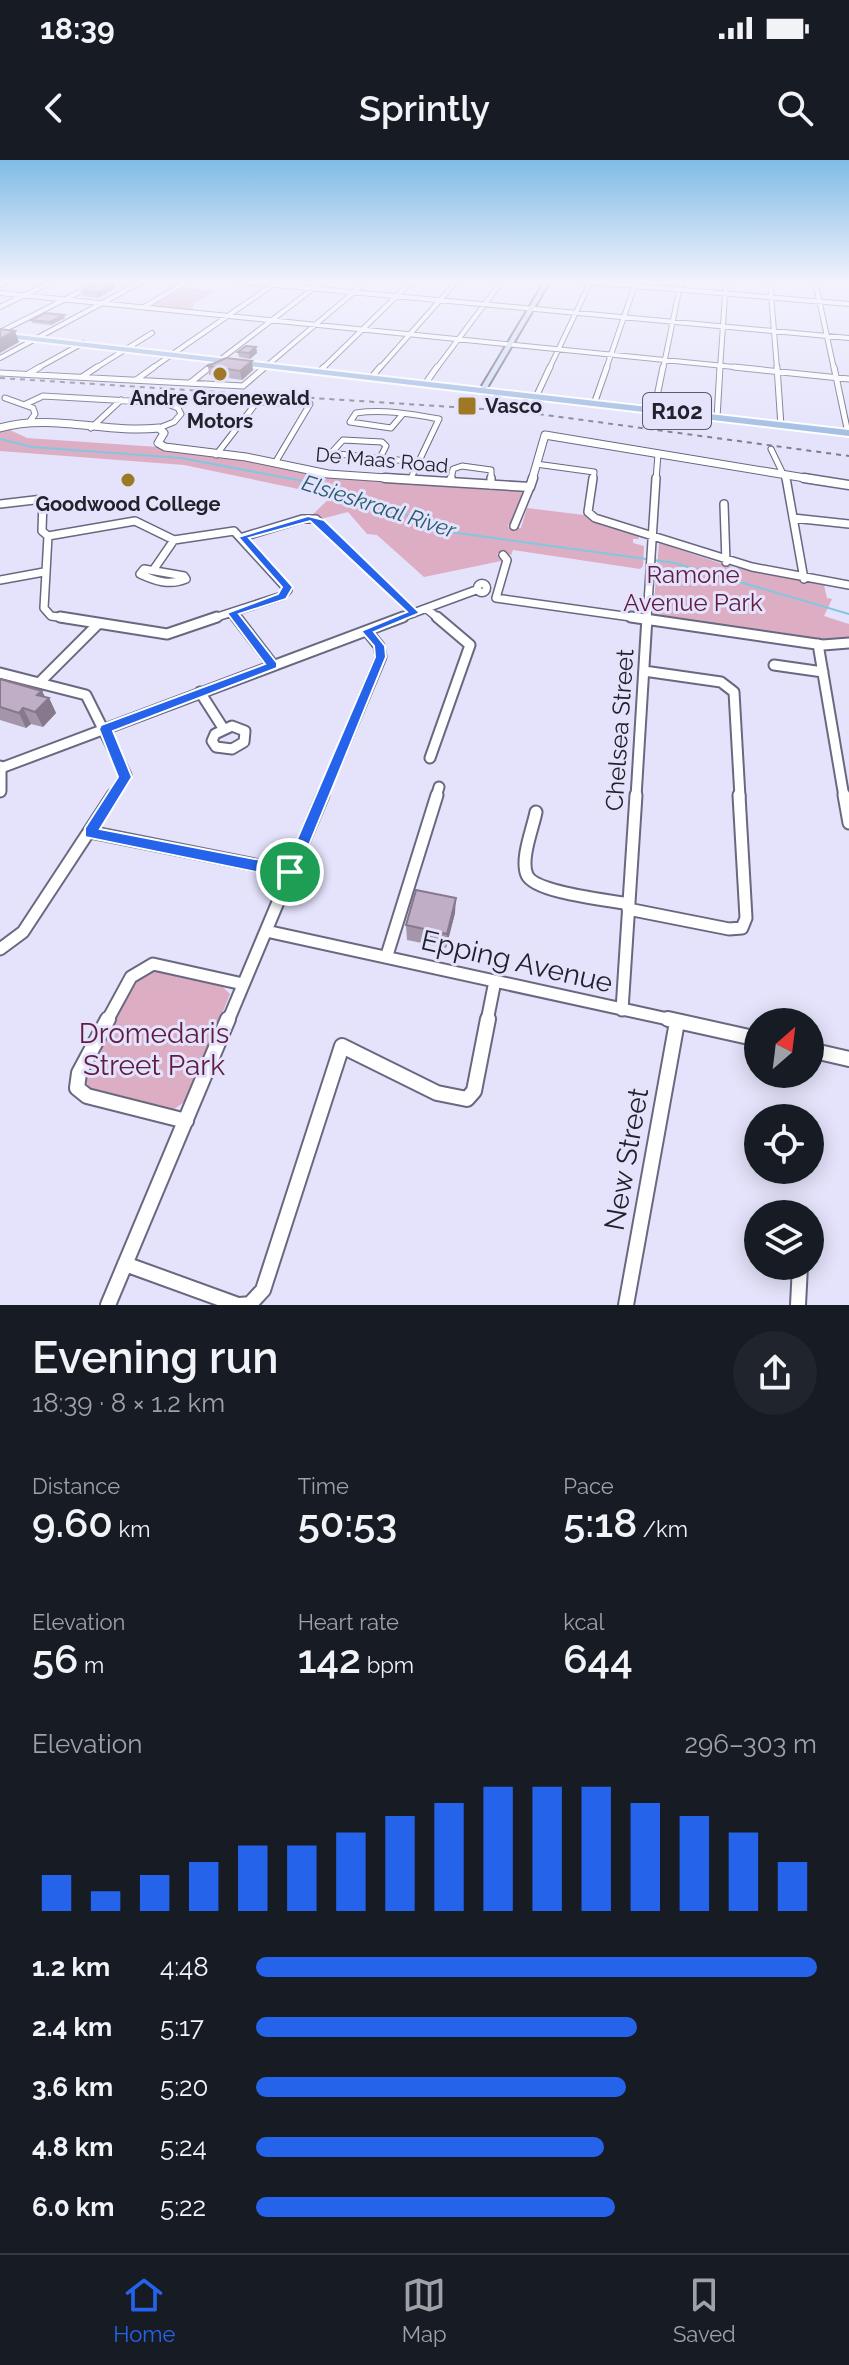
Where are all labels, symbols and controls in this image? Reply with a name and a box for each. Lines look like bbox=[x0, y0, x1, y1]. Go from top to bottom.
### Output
text: 18:39 bbox=[40, 11, 115, 46]
icon: back bbox=[32, 86, 76, 130]
icon: search bbox=[773, 86, 817, 130]
text: Sprintly bbox=[359, 87, 490, 129]
marker: Andre Groenewald Motors bbox=[211, 365, 229, 383]
place label: Andre Groenewald Motors bbox=[130, 386, 310, 433]
road number: R102 bbox=[643, 393, 711, 429]
place label: Vasco bbox=[485, 394, 542, 418]
marker: Vasco bbox=[456, 395, 478, 417]
street label: De Maas Road bbox=[315, 442, 449, 478]
water label: Elsieskraal River bbox=[299, 469, 460, 544]
marker: Goodwood College bbox=[119, 471, 137, 489]
place label: Goodwood College bbox=[35, 492, 221, 516]
park label: Ramone Avenue Park bbox=[623, 560, 763, 617]
street label: Chelsea Street bbox=[599, 648, 640, 812]
pin bbox=[256, 838, 324, 906]
icon: arrive bbox=[268, 850, 312, 894]
street label: Epping Avenue bbox=[418, 923, 616, 1000]
north arrow bbox=[744, 1008, 824, 1088]
map controls bbox=[744, 1008, 824, 1280]
park label: Dromedaris Street Park bbox=[79, 1017, 229, 1082]
street label: New Street bbox=[598, 1085, 655, 1233]
button: locate bbox=[744, 1104, 824, 1184]
button: layers bbox=[744, 1200, 824, 1280]
button: share bbox=[733, 1331, 817, 1415]
text: Evening run bbox=[32, 1332, 279, 1383]
text: 18:39 · 8 × 1.2 km bbox=[32, 1388, 225, 1418]
text: Distance bbox=[32, 1473, 120, 1499]
text: Time bbox=[298, 1473, 349, 1499]
text: Pace bbox=[563, 1473, 614, 1499]
text: 9.60 bbox=[32, 1499, 113, 1546]
text: 50:53 bbox=[298, 1499, 397, 1546]
text: 5:18 bbox=[563, 1499, 637, 1546]
text: km bbox=[113, 1516, 150, 1542]
text: /km bbox=[637, 1516, 688, 1542]
text: Elevation bbox=[32, 1609, 125, 1635]
text: Heart rate bbox=[298, 1609, 399, 1635]
text: kcal bbox=[563, 1609, 604, 1635]
text: 56 bbox=[32, 1635, 78, 1682]
text: 142 bbox=[298, 1635, 361, 1682]
text: 644 bbox=[563, 1635, 633, 1682]
text: m bbox=[78, 1652, 104, 1678]
text: bpm bbox=[361, 1652, 414, 1678]
text: Elevation bbox=[32, 1729, 142, 1759]
text: 296–303 m bbox=[684, 1729, 817, 1759]
text: 1.2 km bbox=[32, 1952, 110, 1982]
text: 4:48 bbox=[160, 1952, 209, 1982]
text: 2.4 km bbox=[32, 2012, 112, 2042]
text: 5:17 bbox=[160, 2012, 204, 2042]
text: 3.6 km bbox=[32, 2072, 113, 2102]
text: 5:20 bbox=[160, 2072, 209, 2102]
text: 4.8 km bbox=[32, 2132, 113, 2162]
text: 5:24 bbox=[160, 2132, 207, 2162]
text: 6.0 km bbox=[32, 2192, 115, 2222]
text: 5:22 bbox=[160, 2192, 206, 2222]
tab: Home bbox=[113, 2273, 175, 2347]
tab: Map bbox=[402, 2273, 447, 2347]
tab: Saved bbox=[673, 2273, 736, 2347]

